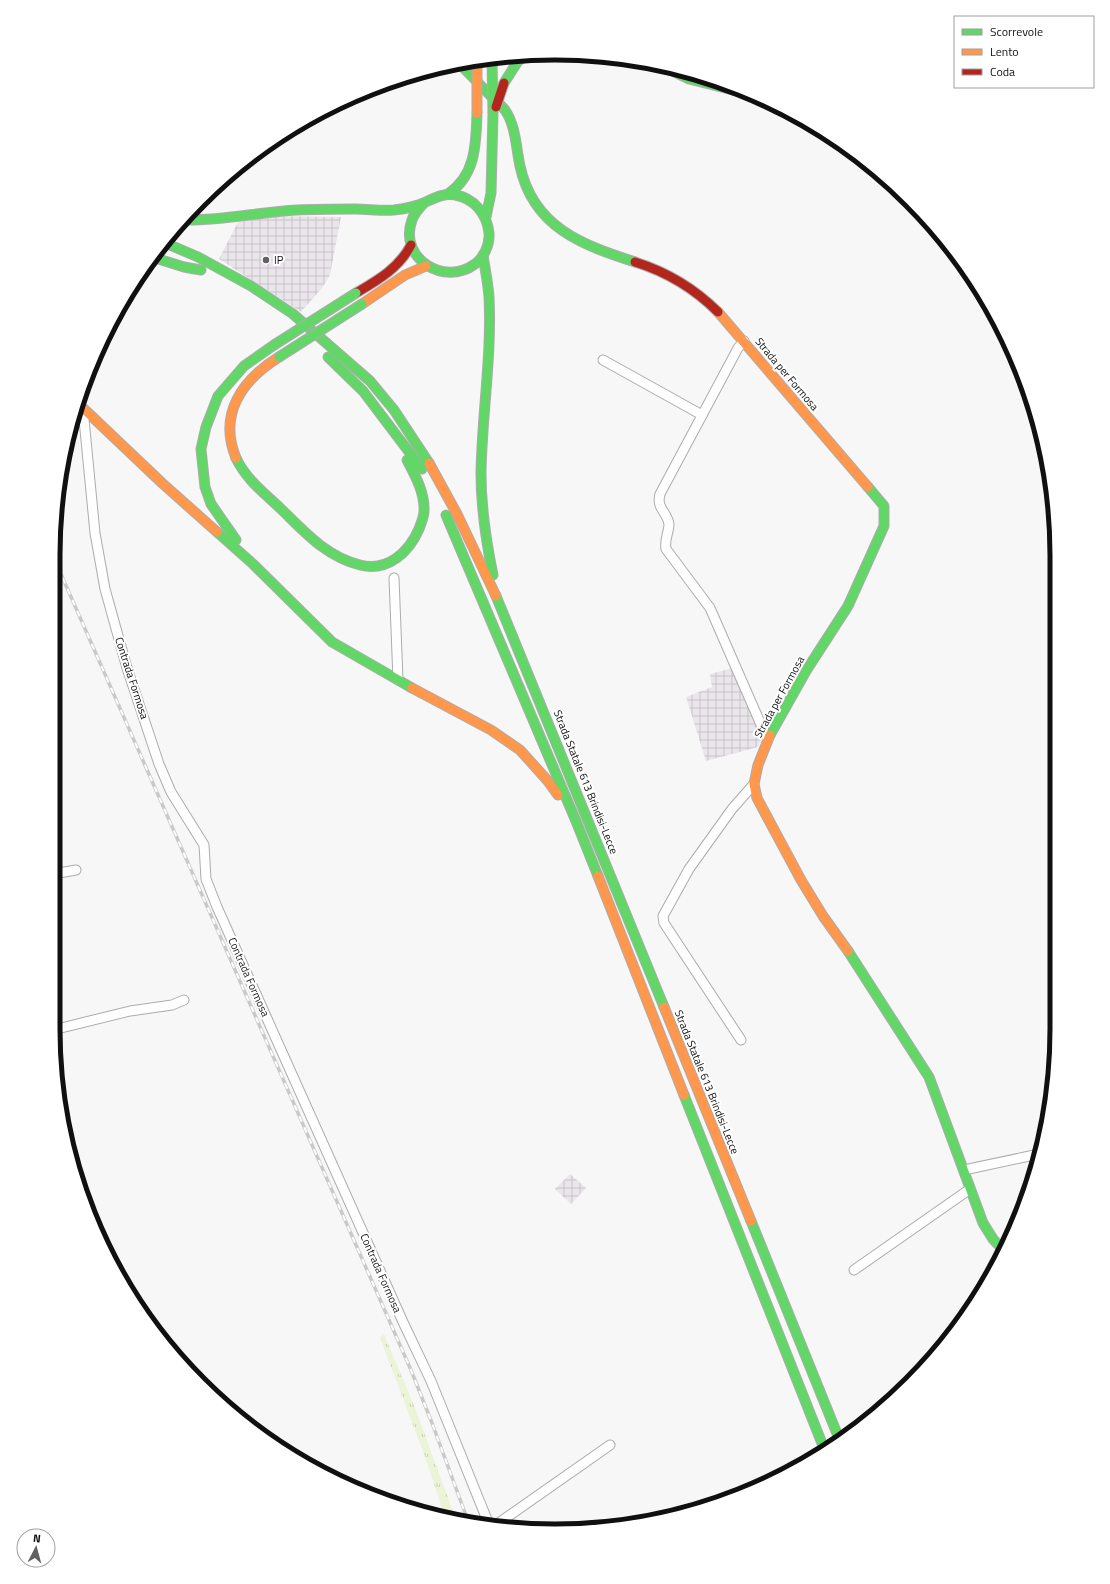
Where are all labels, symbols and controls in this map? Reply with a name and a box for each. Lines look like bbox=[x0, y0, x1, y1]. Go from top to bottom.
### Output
legend bbox=[954, 16, 1094, 88]
text: Scorrevole bbox=[990, 22, 1043, 41]
text: Lento bbox=[990, 42, 1019, 61]
text: Coda bbox=[990, 62, 1015, 81]
place label: IP bbox=[274, 252, 284, 268]
marker: IP bbox=[261, 255, 271, 265]
street label: Strada per Formosa bbox=[752, 334, 823, 414]
street label: Contrada Formosa bbox=[111, 635, 153, 722]
street label: Strada per Formosa bbox=[750, 653, 808, 741]
street label: Strada Statale 613 Brindisi-Lecce bbox=[550, 708, 622, 857]
street label: Contrada Formosa bbox=[224, 935, 274, 1020]
street label: Strada Statale 613 Brindisi-Lecce bbox=[671, 1008, 743, 1157]
street label: Contrada Formosa bbox=[356, 1231, 406, 1316]
north arrow bbox=[16, 1528, 56, 1568]
text: N bbox=[32, 1530, 42, 1546]

